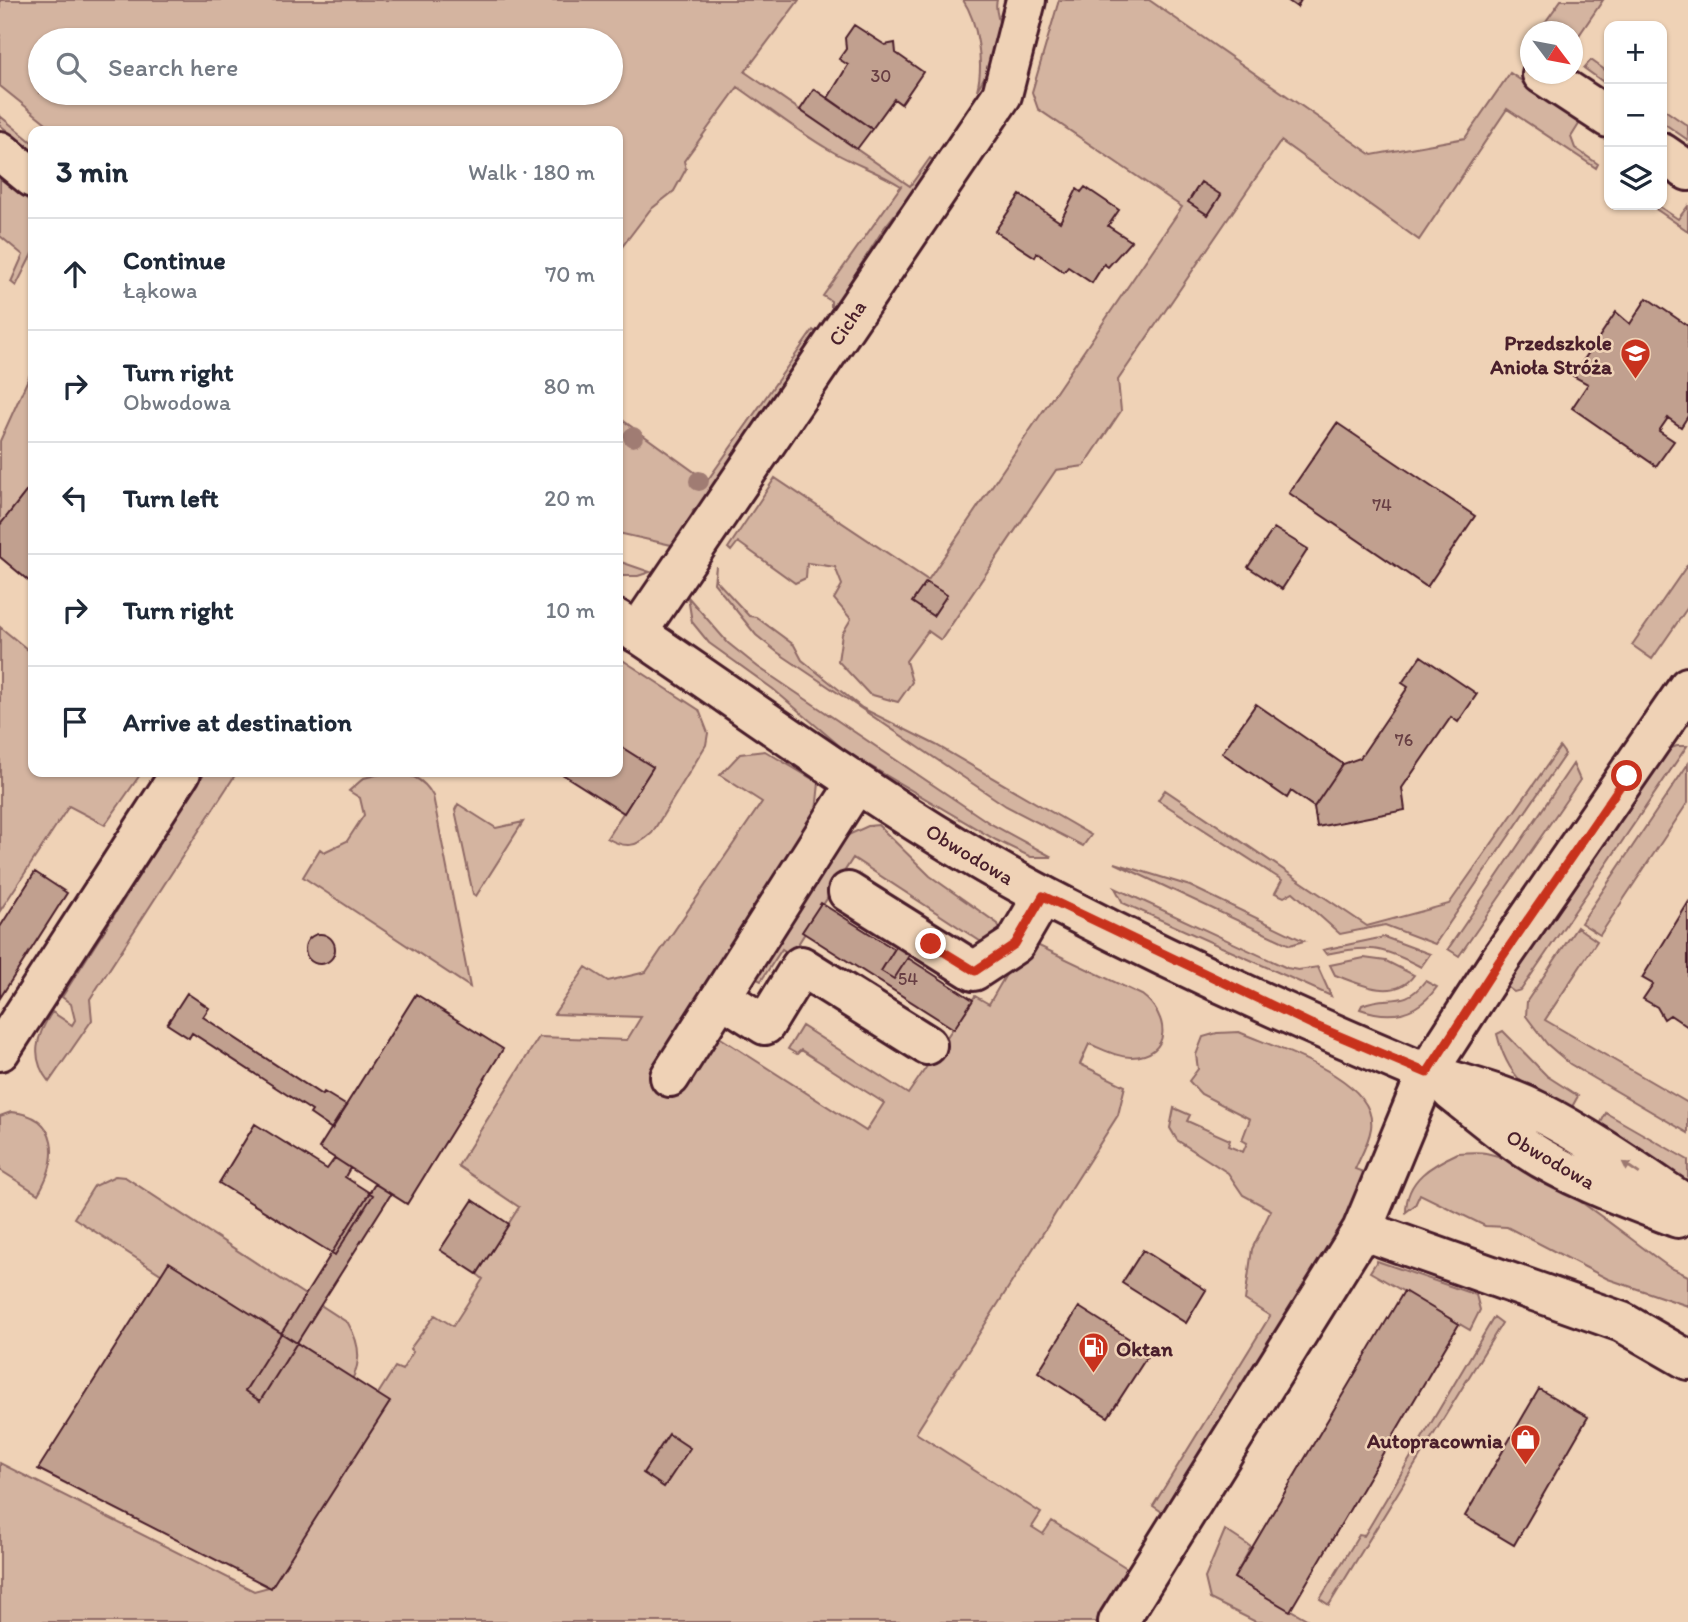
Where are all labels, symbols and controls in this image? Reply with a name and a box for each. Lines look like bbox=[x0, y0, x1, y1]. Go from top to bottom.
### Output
north arrow bbox=[1520, 21, 1583, 84]
map controls bbox=[1604, 21, 1667, 210]
button: + bbox=[1604, 21, 1667, 84]
search box bbox=[28, 28, 623, 105]
icon: search bbox=[52, 48, 90, 86]
text: Search here bbox=[108, 51, 238, 83]
house number: 30 bbox=[871, 65, 891, 87]
button: − bbox=[1604, 84, 1667, 147]
button: layers bbox=[1604, 147, 1667, 210]
text: 3 min bbox=[56, 153, 128, 190]
text: Walk · 180 m bbox=[468, 158, 595, 186]
text: Continue bbox=[123, 244, 226, 276]
icon: ahead bbox=[56, 255, 94, 293]
text: 70 m bbox=[545, 260, 595, 288]
text: Łąkowa bbox=[123, 276, 197, 304]
street label: Cicha bbox=[823, 295, 871, 351]
place label: Przedszkole Anioła Stróża bbox=[1489, 330, 1613, 379]
school or university icon: Przedszkole Anioła Stróża bbox=[1618, 337, 1652, 381]
text: Turn right bbox=[123, 356, 234, 388]
icon: right bbox=[56, 367, 94, 405]
text: 80 m bbox=[544, 372, 595, 400]
text: Obwodowa bbox=[123, 388, 231, 416]
icon: left bbox=[56, 479, 94, 517]
text: Turn left bbox=[123, 482, 219, 514]
text: 20 m bbox=[544, 484, 595, 512]
house number: 74 bbox=[1372, 494, 1392, 516]
icon: right bbox=[56, 591, 94, 629]
text: Turn right bbox=[123, 594, 234, 626]
text: 10 m bbox=[546, 596, 595, 624]
icon: arrive bbox=[56, 703, 94, 741]
text: Arrive at destination bbox=[123, 706, 352, 738]
house number: 76 bbox=[1395, 729, 1413, 751]
route start bbox=[1611, 760, 1642, 791]
street label: Obwodowa bbox=[921, 818, 1019, 890]
route end bbox=[915, 928, 946, 959]
house number: 54 bbox=[898, 968, 918, 990]
street label: Obwodowa bbox=[1502, 1124, 1600, 1194]
one-way arrow bbox=[1622, 1162, 1641, 1175]
fuel station icon: Oktan bbox=[1076, 1331, 1110, 1375]
place label: Oktan bbox=[1116, 1336, 1173, 1361]
shop icon: Autopracownia bbox=[1509, 1423, 1543, 1467]
place label: Autopracownia bbox=[1366, 1428, 1504, 1454]

